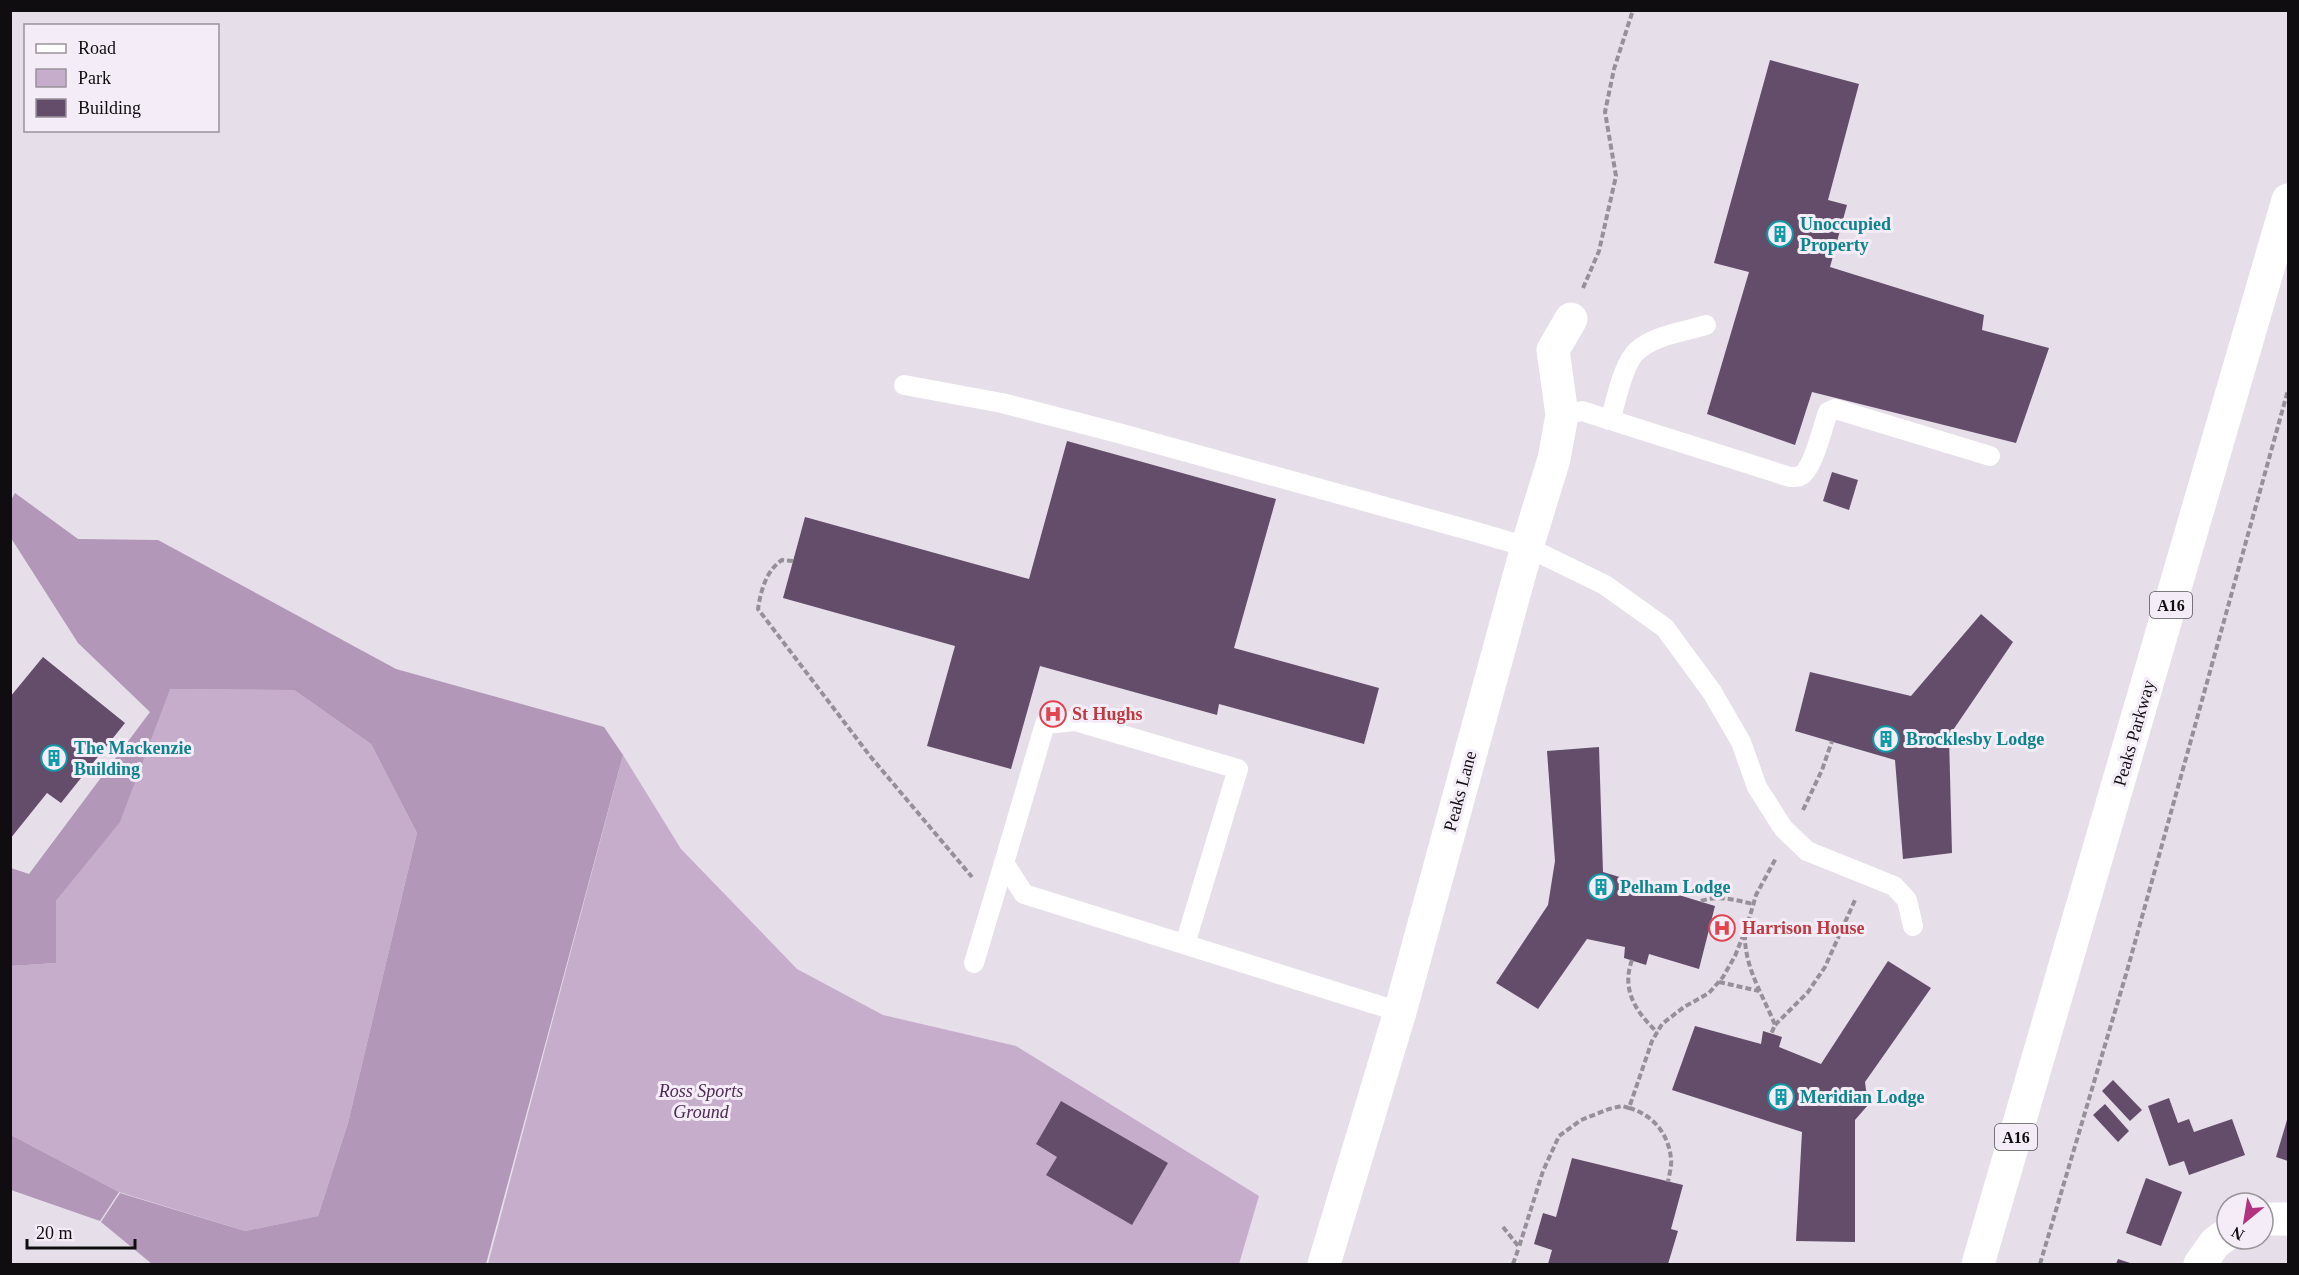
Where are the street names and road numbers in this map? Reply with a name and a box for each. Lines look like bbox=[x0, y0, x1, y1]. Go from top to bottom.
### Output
road number: A16 bbox=[2150, 592, 2192, 618]
street label: Peaks Parkway bbox=[2109, 678, 2159, 788]
street label: Peaks Lane bbox=[1440, 749, 1480, 833]
road number: A16 bbox=[1995, 1124, 2037, 1150]

